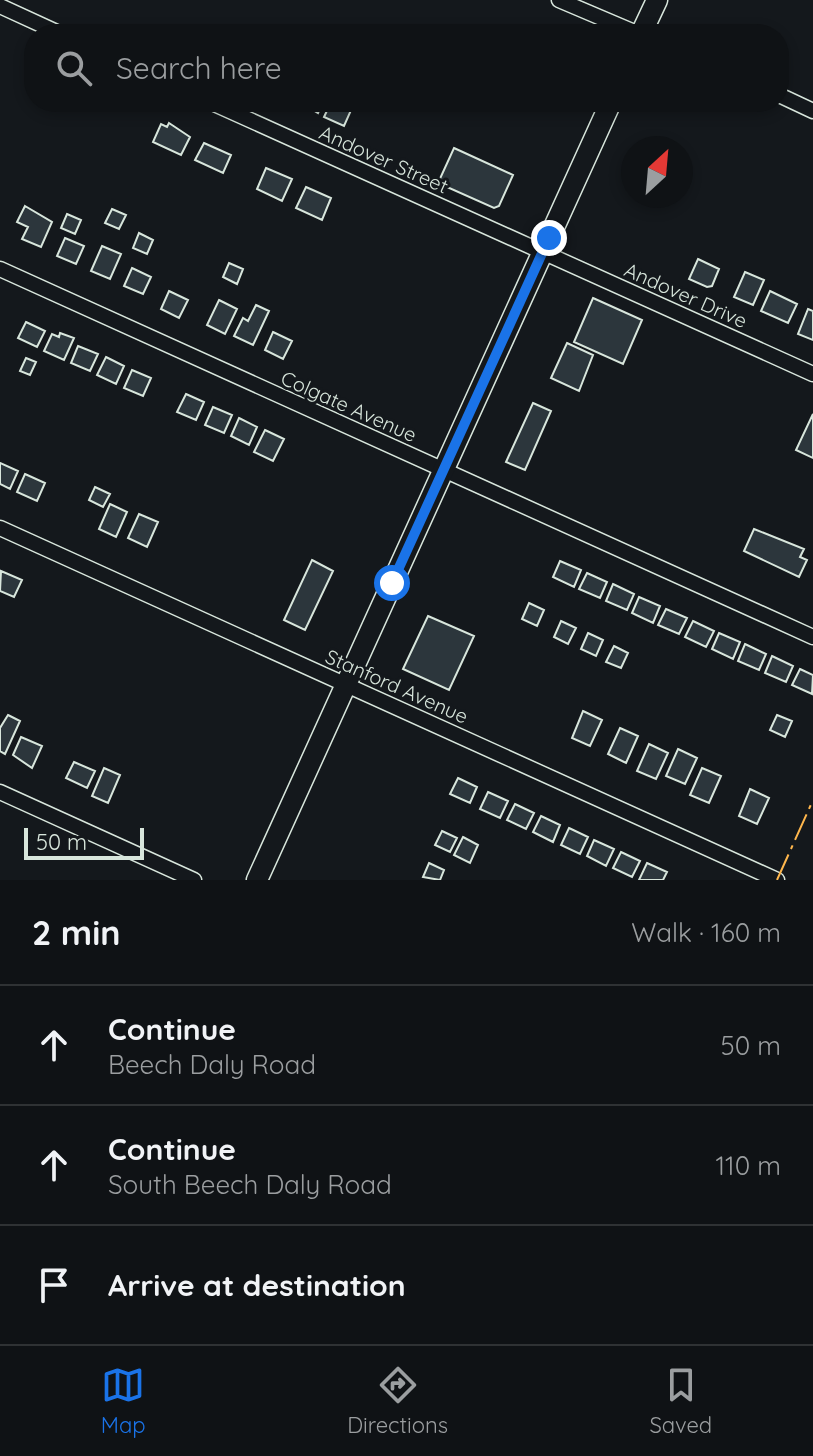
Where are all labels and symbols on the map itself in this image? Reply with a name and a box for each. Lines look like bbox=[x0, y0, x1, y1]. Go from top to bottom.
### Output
street label: Andover Street bbox=[316, 119, 452, 199]
north arrow bbox=[621, 136, 693, 208]
route end bbox=[531, 220, 567, 256]
street label: Andover Drive bbox=[621, 257, 751, 333]
street label: Colgate Avenue bbox=[277, 365, 421, 447]
route start bbox=[374, 565, 410, 601]
street label: Stanford Avenue bbox=[322, 643, 472, 729]
scale bar bbox=[24, 824, 144, 860]

